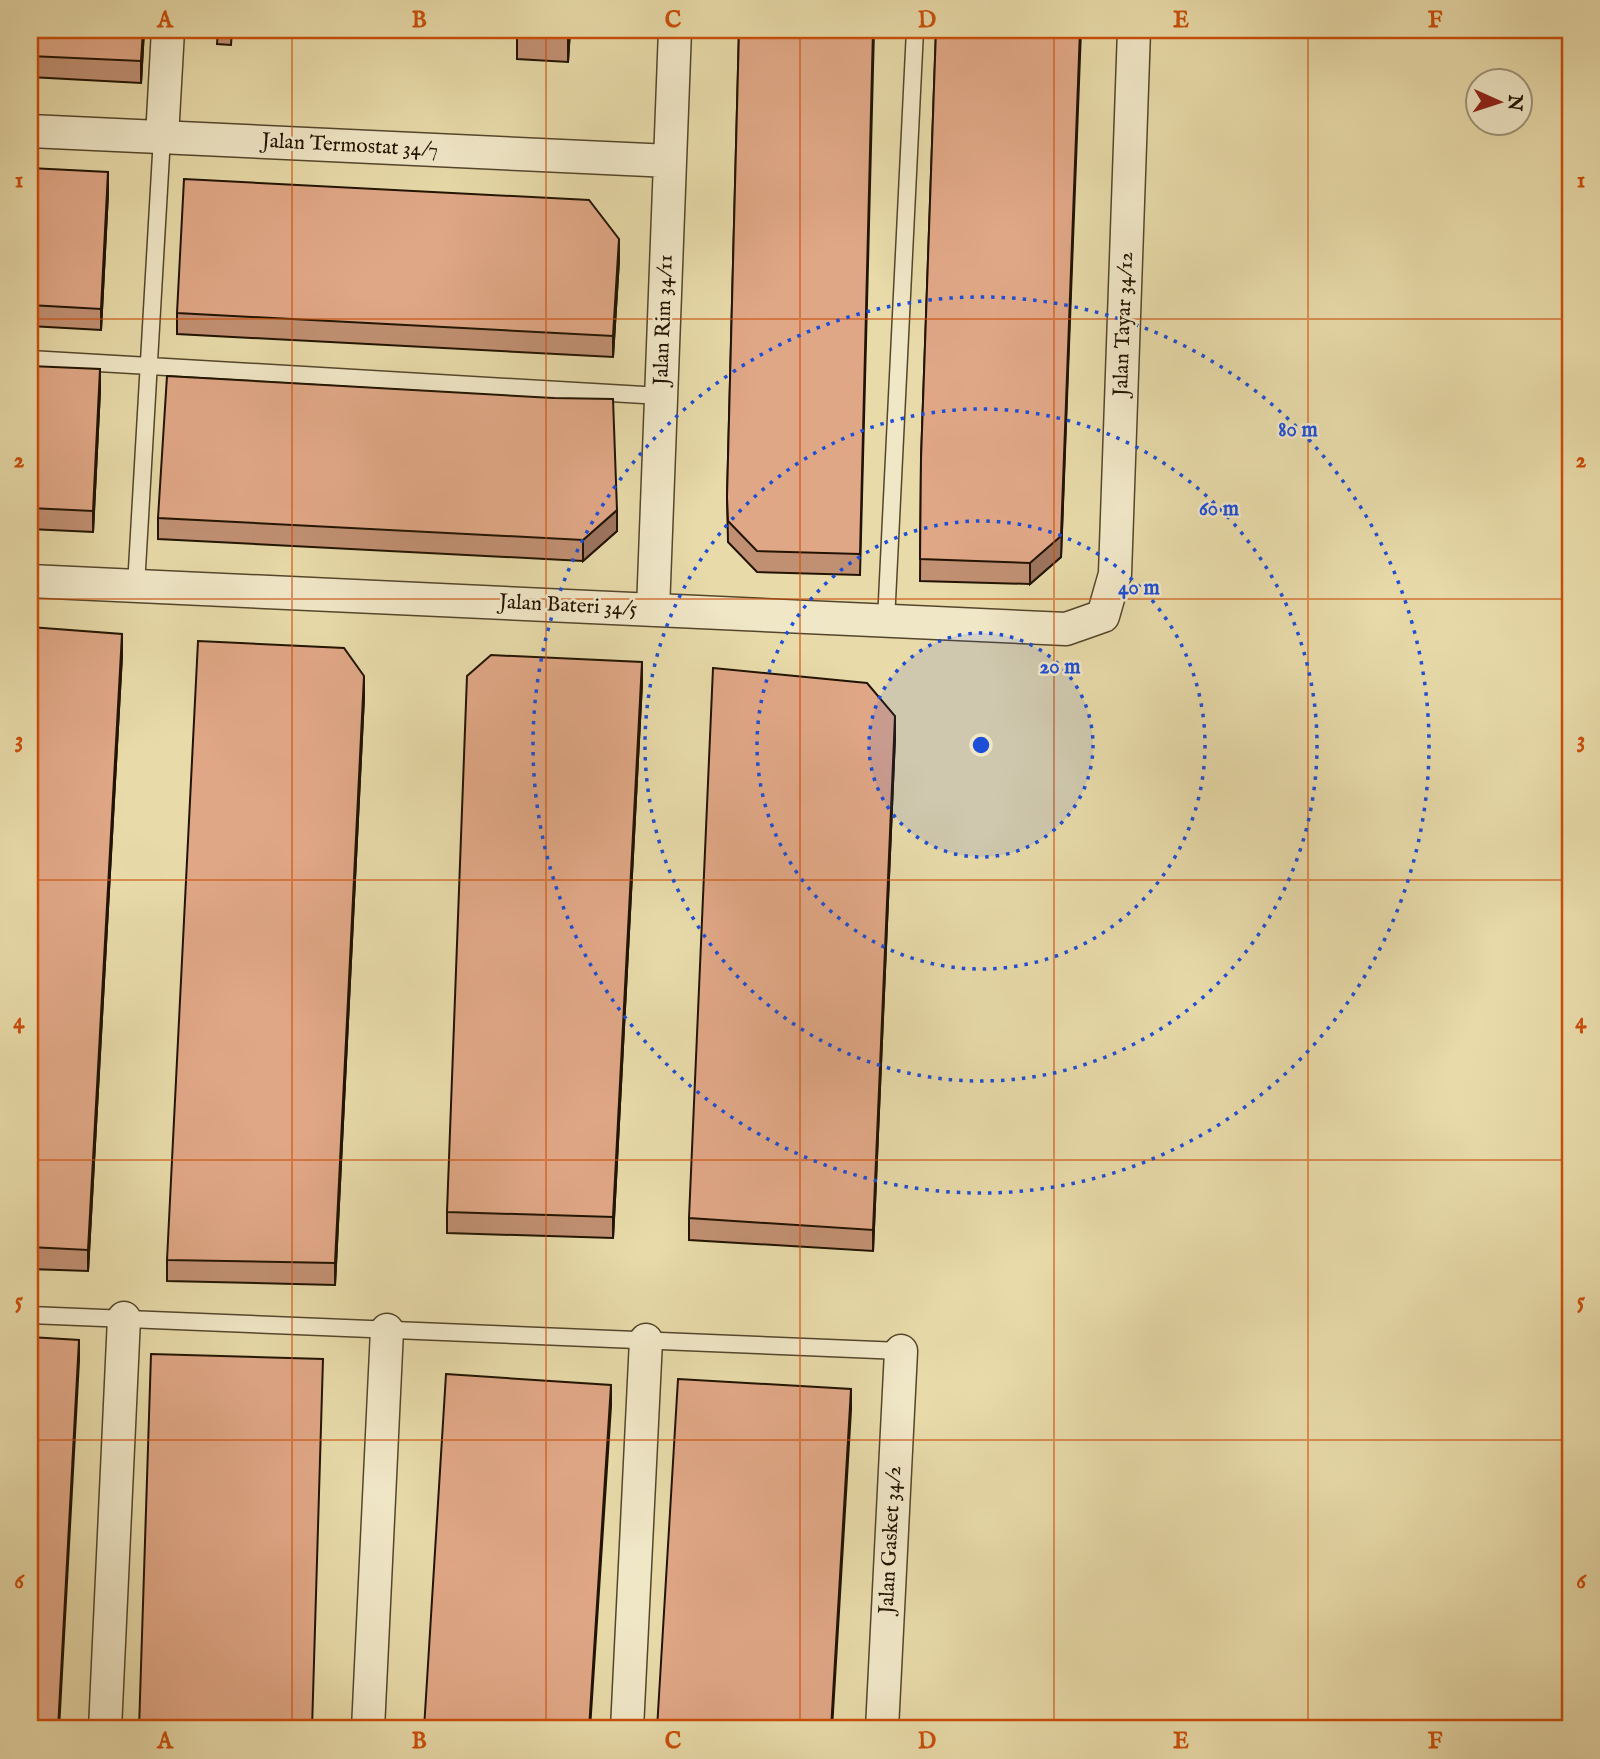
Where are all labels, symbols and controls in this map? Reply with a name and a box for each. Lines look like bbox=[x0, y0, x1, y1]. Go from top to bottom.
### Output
text: A bbox=[156, 6, 174, 35]
text: B bbox=[411, 6, 427, 35]
text: C bbox=[665, 6, 682, 35]
text: D bbox=[918, 6, 936, 35]
text: E bbox=[1173, 6, 1189, 35]
text: F bbox=[1428, 6, 1443, 35]
north arrow bbox=[1464, 66, 1534, 136]
text: N bbox=[1502, 93, 1526, 112]
street label: Jalan Termostat 34/7 bbox=[259, 128, 439, 164]
text: 1 bbox=[15, 166, 23, 195]
text: 1 bbox=[1577, 166, 1585, 195]
street label: Jalan Tayar 34/12 bbox=[1108, 251, 1140, 399]
street label: Jalan Rim 34/11 bbox=[648, 254, 680, 388]
text: 80 m bbox=[1278, 417, 1318, 444]
text: 2 bbox=[14, 446, 25, 475]
text: 2 bbox=[1576, 446, 1587, 475]
text: 60 m bbox=[1199, 496, 1240, 523]
text: 40 m bbox=[1118, 575, 1160, 602]
street label: Jalan Bateri 34/5 bbox=[496, 589, 638, 623]
text: 20 m bbox=[1040, 654, 1081, 681]
text: 3 bbox=[15, 726, 23, 755]
text: 3 bbox=[1577, 726, 1585, 755]
centre of rings bbox=[969, 733, 993, 757]
text: 4 bbox=[13, 1007, 25, 1036]
text: 4 bbox=[1575, 1007, 1587, 1036]
text: 5 bbox=[15, 1287, 24, 1316]
text: 5 bbox=[1577, 1287, 1586, 1316]
street label: Jalan Gasket 34/2 bbox=[874, 1465, 908, 1617]
text: 6 bbox=[14, 1567, 25, 1596]
text: 6 bbox=[1576, 1567, 1587, 1596]
text: A bbox=[156, 1727, 174, 1756]
text: B bbox=[411, 1727, 427, 1756]
text: C bbox=[665, 1727, 682, 1756]
text: D bbox=[918, 1727, 936, 1756]
text: E bbox=[1173, 1727, 1189, 1756]
text: F bbox=[1428, 1727, 1443, 1756]

